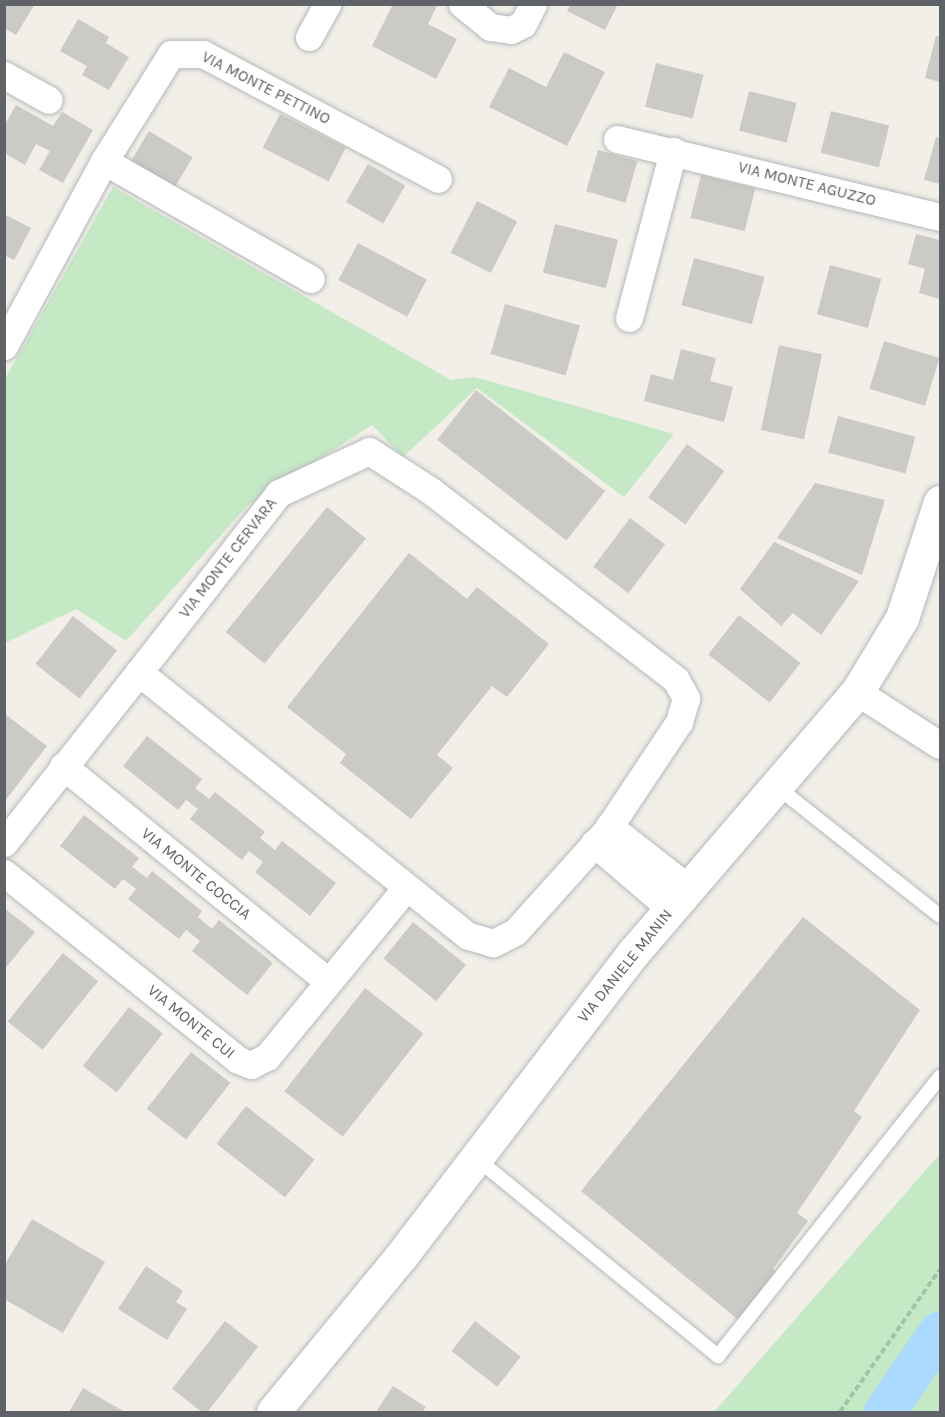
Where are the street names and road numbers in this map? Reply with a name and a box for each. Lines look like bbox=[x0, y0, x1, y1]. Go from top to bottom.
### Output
street label: VIA MONTE PETTINO bbox=[199, 47, 333, 129]
street label: VIA MONTE AGUZZO bbox=[736, 158, 878, 210]
street label: VIA MONTE CERVARA bbox=[175, 494, 281, 622]
street label: VIA MONTE COCCIA bbox=[137, 824, 255, 924]
street label: VIA DANIELE MANIN bbox=[573, 906, 677, 1026]
street label: VIA MONTE CUI bbox=[143, 981, 239, 1063]

